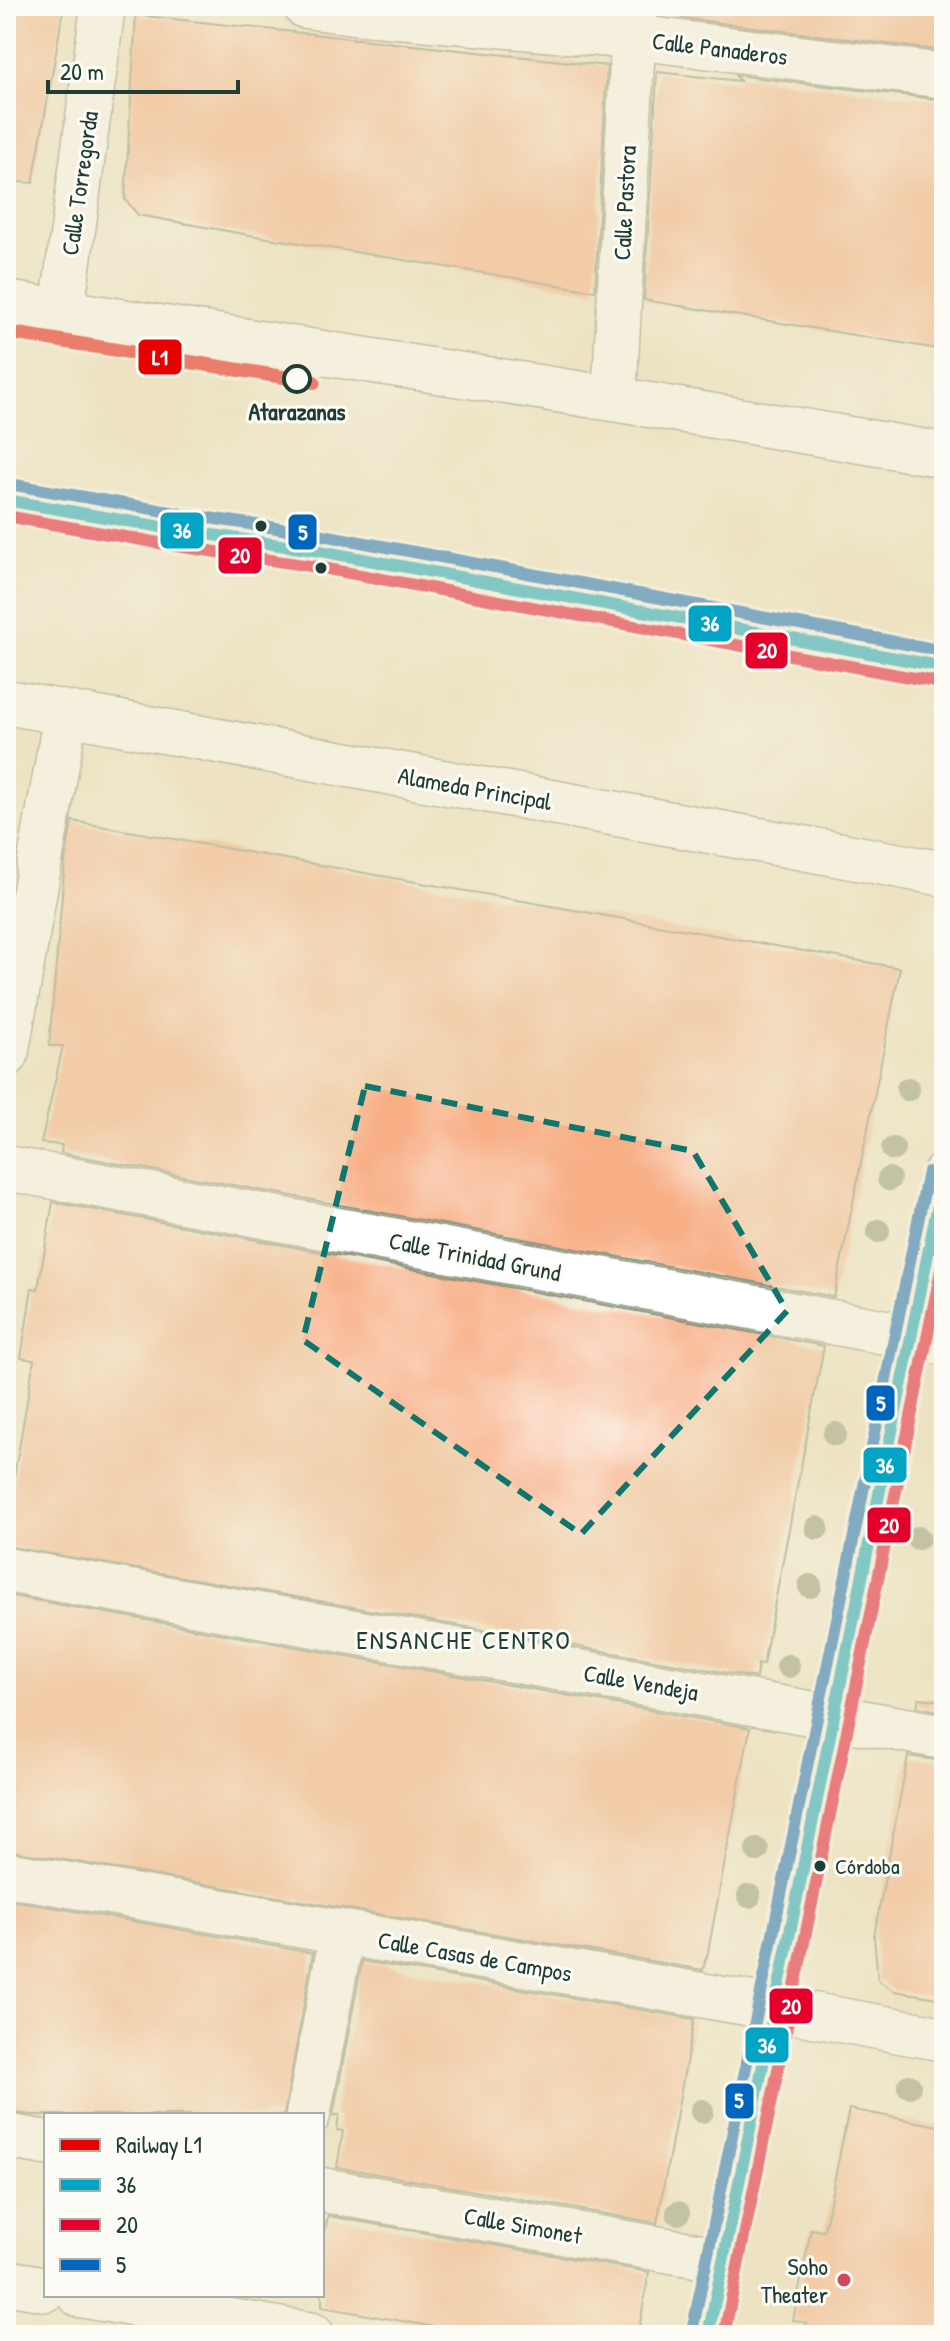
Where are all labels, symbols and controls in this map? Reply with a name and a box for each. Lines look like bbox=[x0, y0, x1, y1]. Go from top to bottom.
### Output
street label: Calle Panaderos bbox=[650, 24, 790, 72]
scale bar bbox=[48, 44, 238, 94]
text: 20 m bbox=[60, 55, 104, 87]
street label: Calle Torregorda bbox=[53, 109, 105, 257]
street label: Calle Pastora bbox=[605, 145, 643, 261]
line badge: L1 bbox=[137, 338, 183, 376]
text: L1 bbox=[152, 342, 168, 372]
marker: Atarazanas bbox=[283, 365, 311, 393]
place label: Atarazanas bbox=[248, 395, 346, 427]
line badge: 36 bbox=[159, 511, 205, 550]
line badge: 5 bbox=[287, 513, 318, 551]
text: 36 bbox=[173, 515, 192, 545]
text: 5 bbox=[298, 517, 308, 547]
unlabelled marker bbox=[253, 518, 269, 534]
line badge: 20 bbox=[217, 536, 263, 575]
text: 20 bbox=[230, 540, 250, 570]
unlabelled marker bbox=[313, 560, 329, 576]
line badge: 36 bbox=[687, 604, 733, 643]
text: 36 bbox=[701, 608, 720, 638]
line badge: 20 bbox=[744, 631, 789, 670]
text: 20 bbox=[757, 635, 777, 665]
street label: Alameda Principal bbox=[396, 759, 555, 817]
street label: Calle Trinidad Grund bbox=[386, 1224, 564, 1288]
line badge: 5 bbox=[865, 1384, 896, 1422]
text: 5 bbox=[876, 1388, 886, 1418]
line badge: 36 bbox=[862, 1446, 908, 1484]
text: 36 bbox=[876, 1450, 895, 1480]
line badge: 20 bbox=[866, 1506, 912, 1544]
text: 20 bbox=[879, 1510, 899, 1540]
district label: ENSANCHE CENTRO bbox=[356, 1622, 572, 1657]
street label: Calle Vendeja bbox=[581, 1656, 701, 1708]
place label: Córdoba bbox=[835, 1851, 900, 1881]
marker: Córdoba bbox=[812, 1858, 828, 1874]
street label: Calle Casas de Campos bbox=[375, 1923, 575, 1989]
line badge: 20 bbox=[768, 1987, 814, 2025]
text: 20 bbox=[781, 1991, 801, 2021]
line badge: 36 bbox=[744, 2026, 790, 2064]
text: 36 bbox=[758, 2030, 777, 2060]
line badge: 5 bbox=[724, 2082, 755, 2120]
text: 5 bbox=[734, 2085, 744, 2115]
legend bbox=[44, 2113, 324, 2297]
text: Railway L1 bbox=[116, 2128, 202, 2160]
text: 36 bbox=[116, 2168, 136, 2200]
street label: Calle Simonet bbox=[462, 2199, 585, 2251]
text: 20 bbox=[116, 2208, 138, 2240]
text: 5 bbox=[116, 2248, 126, 2280]
place label: Soho Theater bbox=[761, 2250, 828, 2310]
marker: Soho Theater bbox=[835, 2271, 853, 2289]

